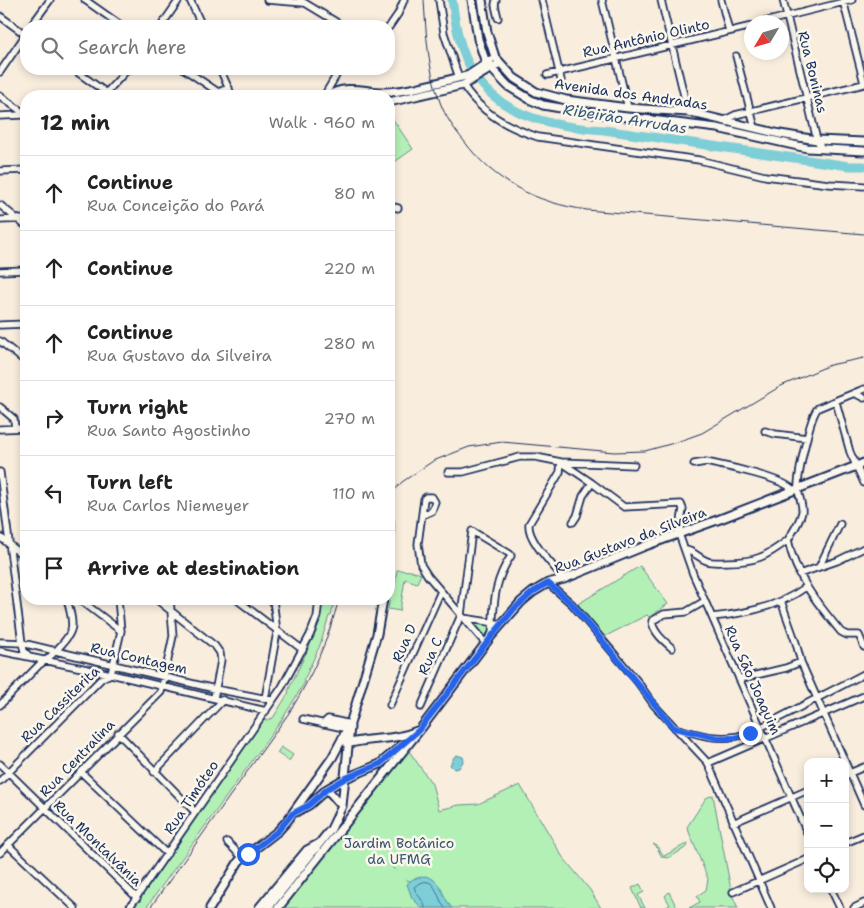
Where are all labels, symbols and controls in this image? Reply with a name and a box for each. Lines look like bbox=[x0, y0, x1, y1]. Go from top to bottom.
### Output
street label: Rua Antônio Olinto bbox=[581, 15, 711, 61]
north arrow bbox=[744, 15, 789, 60]
search box bbox=[20, 20, 395, 75]
street label: Rua Boninas bbox=[794, 29, 832, 115]
icon: search bbox=[38, 34, 66, 62]
text: Search here bbox=[78, 35, 187, 60]
street label: Avenida dos Andradas bbox=[553, 74, 709, 114]
water label: Ribeirão Arrudas bbox=[562, 99, 688, 139]
text: 12 min bbox=[40, 109, 110, 137]
text: Walk · 960 m bbox=[269, 112, 375, 133]
text: Continue bbox=[87, 170, 173, 195]
icon: ahead bbox=[40, 179, 68, 207]
text: 80 m bbox=[334, 183, 375, 204]
text: Rua Conceição do Pará bbox=[87, 195, 264, 216]
icon: ahead bbox=[40, 254, 68, 282]
text: Continue bbox=[87, 256, 173, 281]
text: 220 m bbox=[323, 258, 375, 279]
text: Continue bbox=[87, 320, 173, 345]
icon: ahead bbox=[40, 329, 68, 357]
text: 280 m bbox=[323, 333, 375, 354]
text: Rua Gustavo da Silveira bbox=[87, 345, 272, 366]
text: Turn right bbox=[87, 395, 188, 420]
icon: right bbox=[40, 404, 68, 432]
text: 270 m bbox=[324, 408, 375, 429]
text: Rua Santo Agostinho bbox=[87, 420, 251, 441]
text: Turn left bbox=[87, 470, 173, 495]
icon: left bbox=[40, 479, 68, 507]
text: 110 m bbox=[332, 483, 375, 504]
text: Rua Carlos Niemeyer bbox=[87, 495, 249, 516]
street label: Rua Gustavo da Silveira bbox=[551, 503, 709, 577]
icon: arrive bbox=[40, 554, 68, 582]
text: Arrive at destination bbox=[87, 556, 299, 581]
street label: Rua D bbox=[388, 621, 420, 665]
street label: Rua São Joaquim bbox=[721, 623, 785, 737]
street label: Rua C bbox=[414, 634, 446, 678]
street label: Rua Contagem bbox=[89, 638, 189, 678]
street label: Rua Cassiterita bbox=[17, 662, 103, 746]
street label: Rua Centralina bbox=[36, 715, 119, 800]
route end bbox=[739, 722, 762, 745]
street label: Rua Timóteo bbox=[160, 757, 222, 837]
map controls bbox=[804, 758, 849, 893]
button: + bbox=[804, 758, 849, 803]
street label: Rua Montalvânia bbox=[50, 796, 146, 890]
button: − bbox=[804, 803, 849, 848]
park label: Jardim Botânico da UFMG bbox=[344, 834, 454, 868]
route start bbox=[237, 843, 260, 866]
button: locate bbox=[804, 848, 849, 893]

